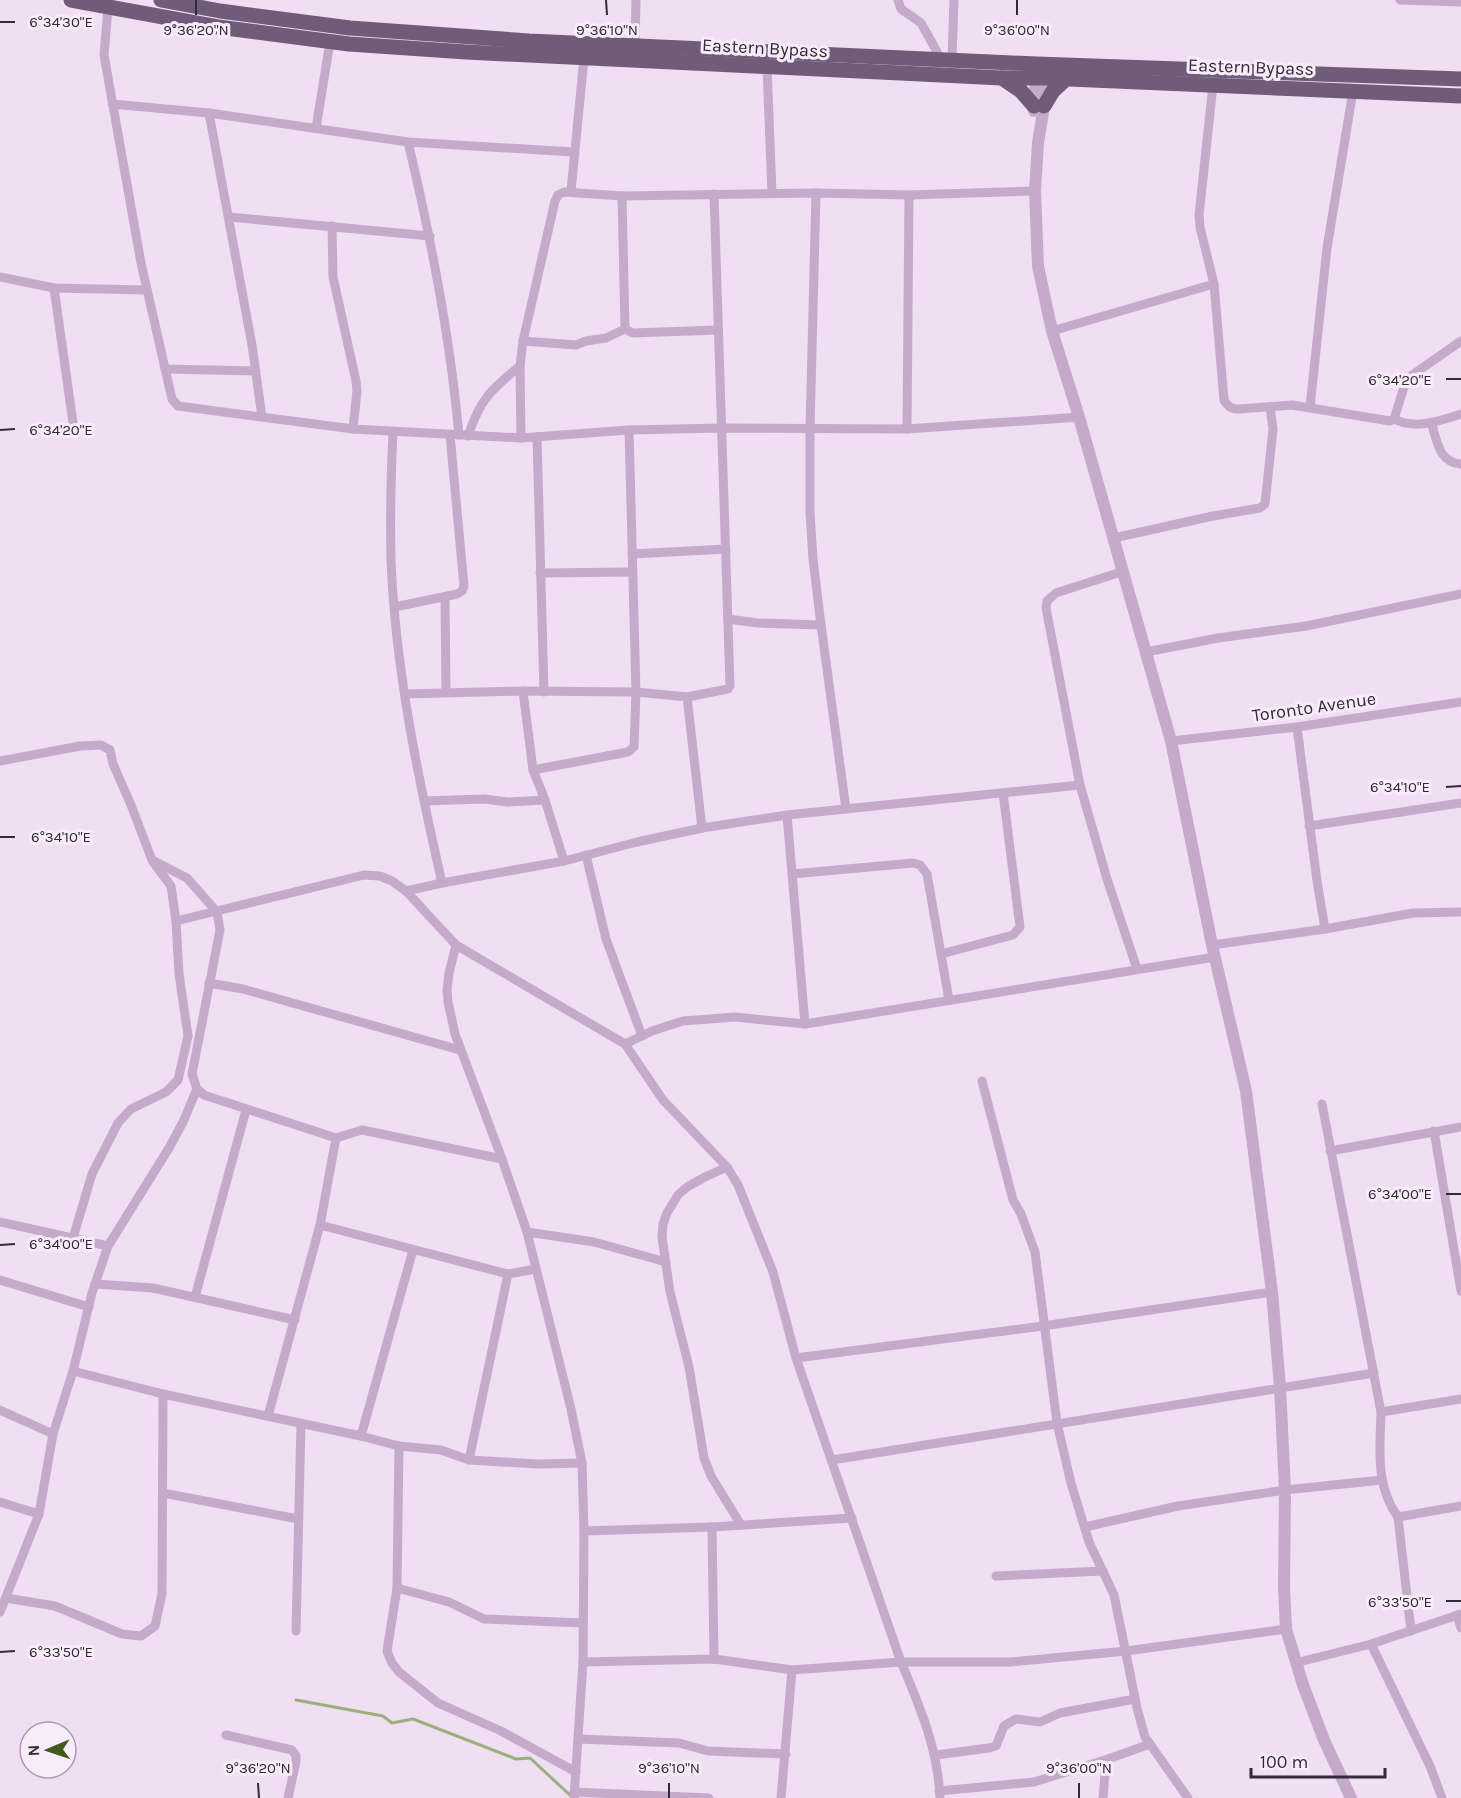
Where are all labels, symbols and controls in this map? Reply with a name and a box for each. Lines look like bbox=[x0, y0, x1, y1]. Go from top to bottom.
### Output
text: 6°34'30"E bbox=[29, 13, 93, 31]
text: 9°36'20"N bbox=[163, 21, 229, 39]
text: 9°36'10"N bbox=[576, 21, 638, 39]
text: 9°36'00"N bbox=[984, 21, 1050, 39]
street label: Eastern Bypass bbox=[701, 34, 829, 62]
street label: Eastern Bypass bbox=[1188, 54, 1314, 80]
text: 6°34'20"E bbox=[1368, 371, 1432, 389]
text: 6°34'20"E bbox=[29, 421, 93, 439]
street label: Toronto Avenue bbox=[1251, 687, 1377, 727]
text: 6°34'10"E bbox=[1370, 778, 1430, 796]
text: 6°34'10"E bbox=[31, 828, 91, 846]
text: 6°34'00"E bbox=[1368, 1185, 1432, 1203]
text: 6°34'00"E bbox=[29, 1235, 93, 1253]
text: 6°33'50"E bbox=[1368, 1593, 1432, 1611]
text: 6°33'50"E bbox=[29, 1643, 93, 1661]
north arrow bbox=[18, 1720, 78, 1780]
scale bar bbox=[1251, 1741, 1384, 1779]
text: N bbox=[24, 1744, 43, 1757]
text: 100 m bbox=[1260, 1751, 1308, 1773]
text: 9°36'20"N bbox=[225, 1759, 291, 1777]
text: 9°36'10"N bbox=[638, 1759, 700, 1777]
text: 9°36'00"N bbox=[1046, 1759, 1112, 1777]

